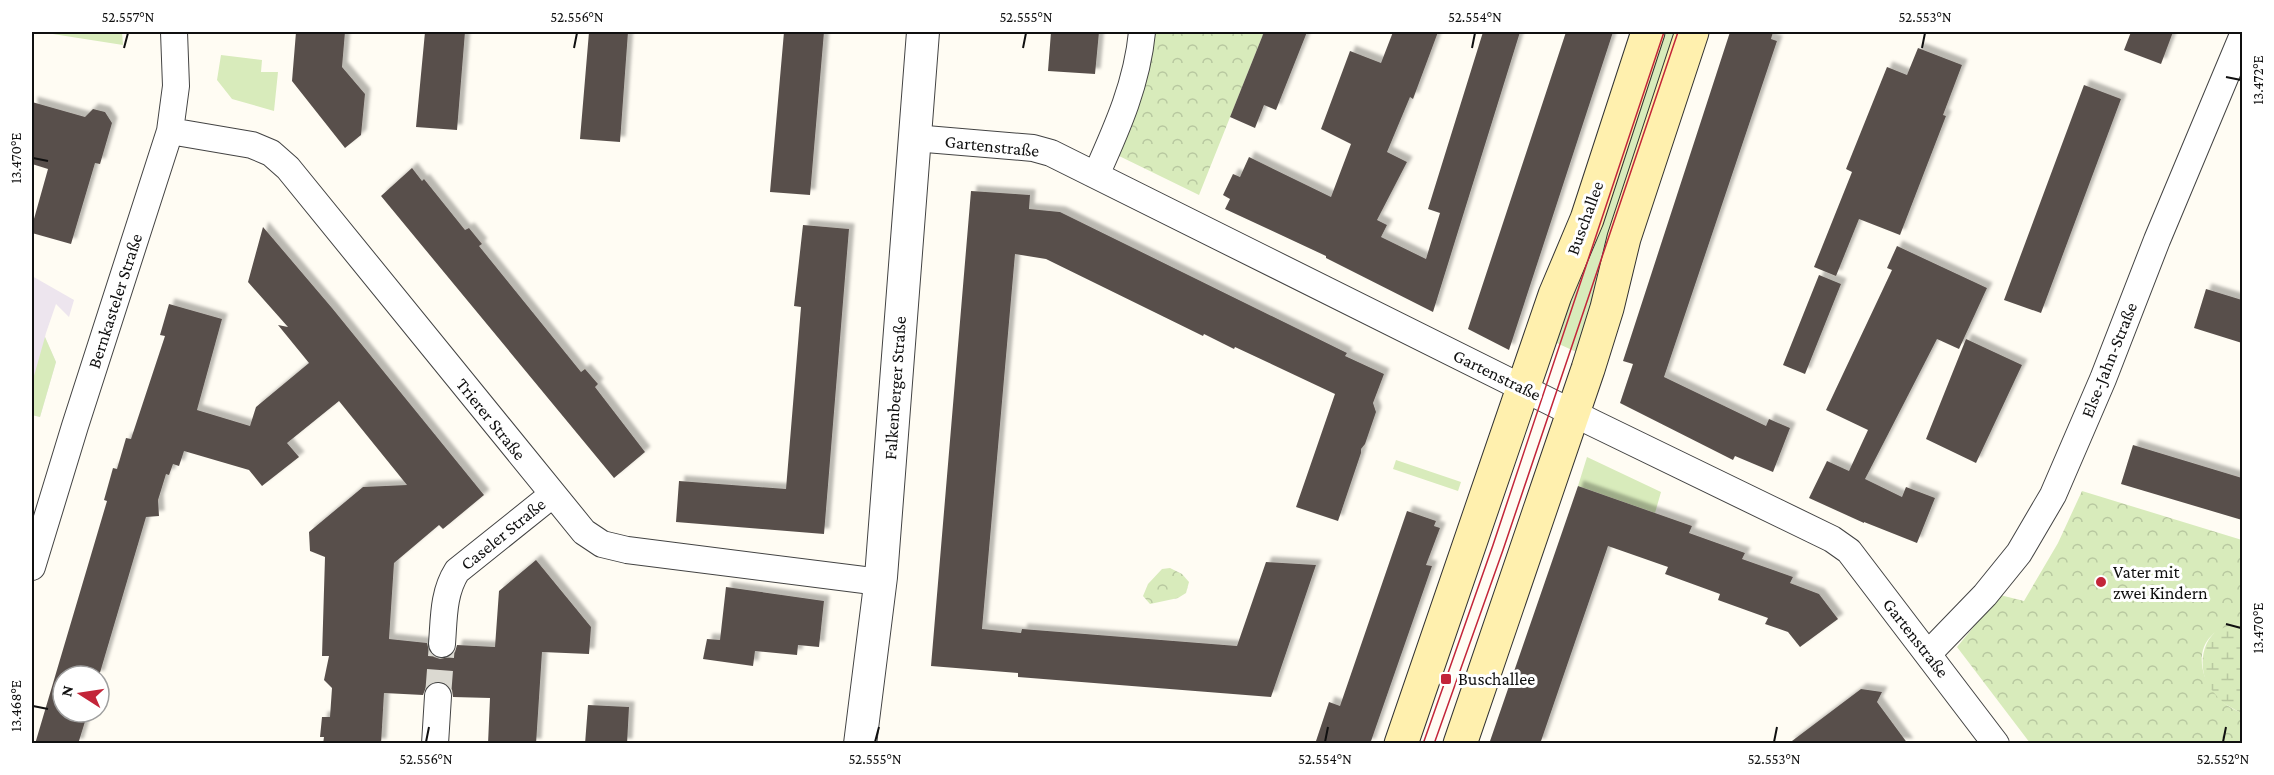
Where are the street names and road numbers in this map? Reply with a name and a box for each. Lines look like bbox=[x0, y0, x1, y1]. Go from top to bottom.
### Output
street label: Gartenstraße bbox=[944, 131, 1040, 161]
street label: Buschallee bbox=[1562, 178, 1608, 258]
street label: Bernkasteler Straße bbox=[84, 231, 146, 371]
street label: Else-Jahn-Straße bbox=[2077, 299, 2141, 421]
street label: Falkenberger Straße bbox=[880, 315, 910, 460]
street label: Gartenstraße bbox=[1450, 345, 1544, 405]
street label: Trierer Straße bbox=[452, 374, 530, 464]
street label: Caseler Straße bbox=[457, 494, 549, 574]
street label: Gartenstraße bbox=[1879, 594, 1953, 682]

